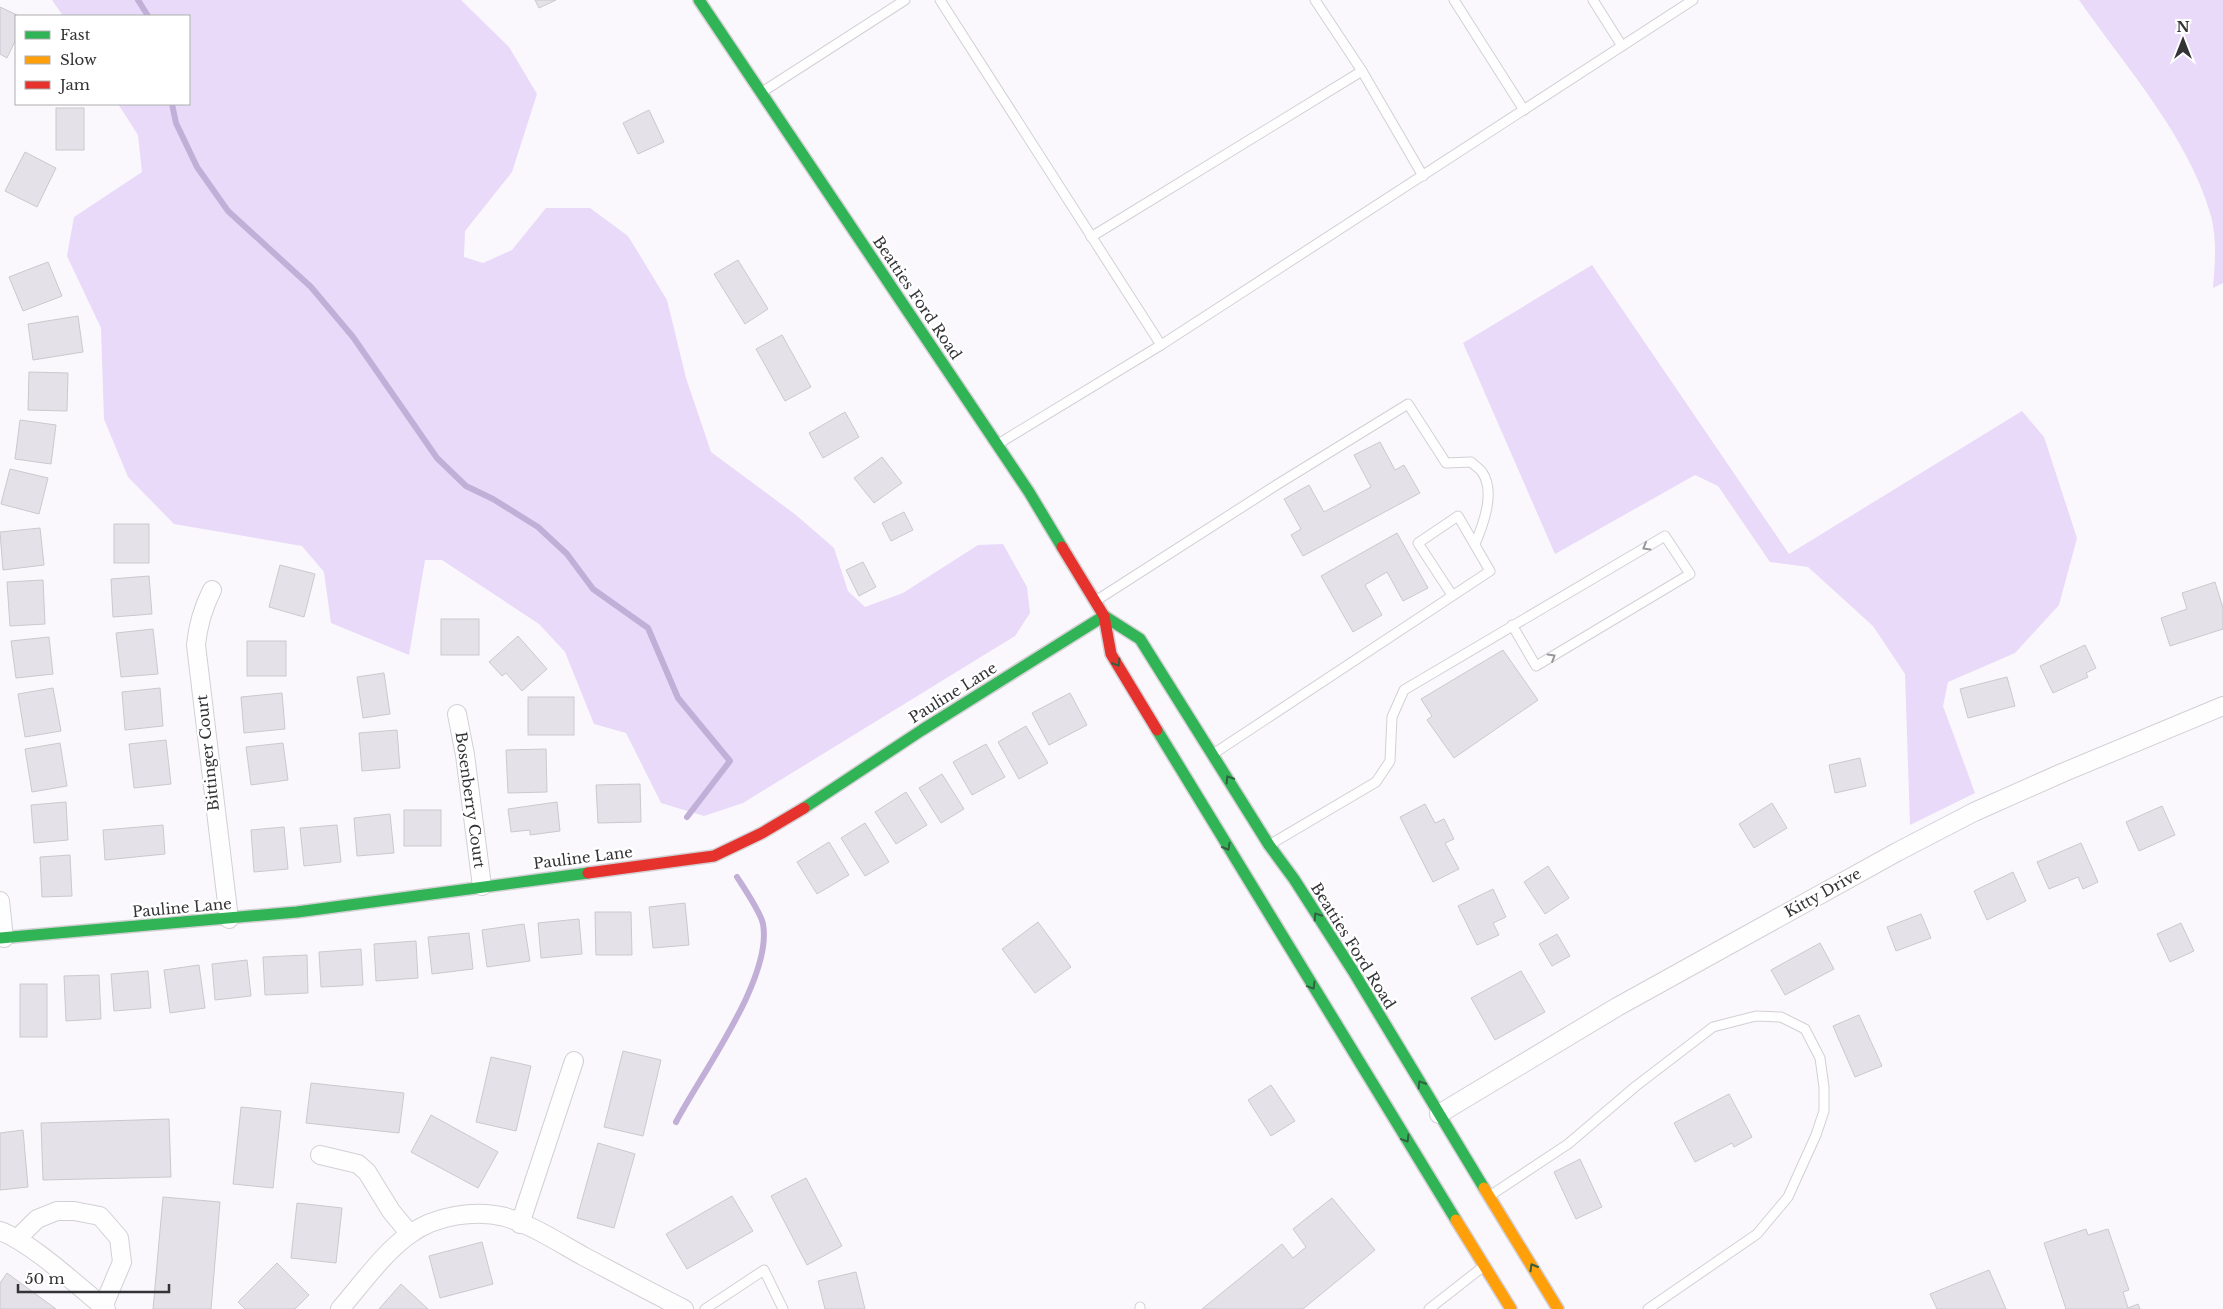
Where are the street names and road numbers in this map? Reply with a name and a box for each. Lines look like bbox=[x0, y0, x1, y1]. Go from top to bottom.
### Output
street label: Beatties Ford Road bbox=[869, 232, 966, 363]
street label: Pauline Lane bbox=[905, 658, 1000, 727]
street label: Bittinger Court bbox=[192, 694, 223, 812]
street label: Bosenberry Court bbox=[451, 730, 490, 870]
street label: Pauline Lane bbox=[532, 842, 634, 873]
street label: Kitty Drive bbox=[1781, 864, 1864, 921]
street label: Beatties Ford Road bbox=[1307, 879, 1400, 1012]
street label: Pauline Lane bbox=[131, 894, 233, 921]

